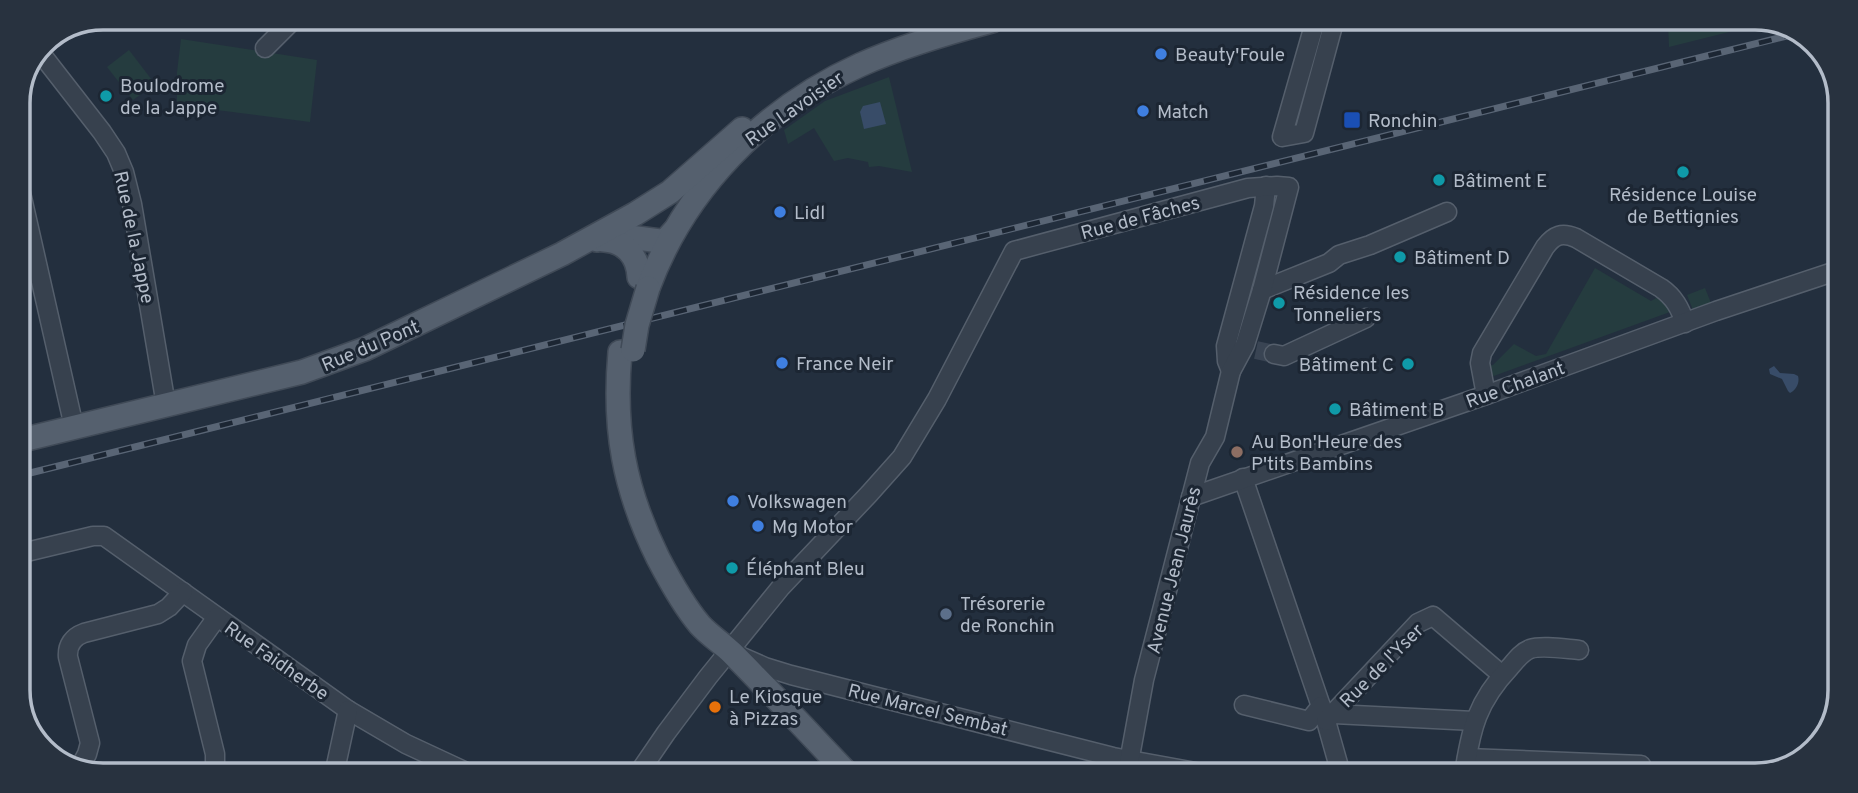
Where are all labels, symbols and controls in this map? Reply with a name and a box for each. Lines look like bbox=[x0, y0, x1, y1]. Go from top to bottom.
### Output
place label: Beauty'Foule bbox=[1175, 44, 1285, 68]
marker: Beauty'Foule bbox=[1153, 46, 1169, 62]
street label: Rue Lavoisier bbox=[741, 67, 850, 152]
place label: Boulodrome de la Jappe bbox=[120, 75, 225, 121]
marker: Boulodrome de la Jappe bbox=[98, 88, 114, 104]
place label: Match bbox=[1157, 101, 1209, 125]
marker: Match bbox=[1135, 103, 1151, 119]
marker: Ronchin bbox=[1342, 110, 1362, 130]
place label: Ronchin bbox=[1368, 110, 1437, 134]
marker: Résidence Louise de Bettignies bbox=[1675, 164, 1691, 180]
street label: Rue de la Jappe bbox=[107, 169, 159, 306]
place label: Bâtiment E bbox=[1453, 170, 1547, 194]
marker: Bâtiment E bbox=[1431, 172, 1447, 188]
place label: Résidence Louise de Bettignies bbox=[1609, 184, 1757, 230]
street label: Rue de Fâches bbox=[1078, 192, 1203, 246]
place label: Lidl bbox=[794, 202, 825, 226]
marker: Lidl bbox=[772, 204, 788, 220]
place label: Bâtiment D bbox=[1414, 247, 1510, 271]
marker: Bâtiment D bbox=[1392, 249, 1408, 265]
place label: Résidence les Tonneliers bbox=[1293, 282, 1409, 328]
marker: Résidence les Tonneliers bbox=[1271, 295, 1287, 311]
street label: Rue du Pont bbox=[318, 316, 423, 378]
place label: France Neir bbox=[796, 353, 894, 377]
place label: Bâtiment C bbox=[1299, 354, 1394, 378]
marker: France Neir bbox=[774, 355, 790, 371]
marker: Bâtiment C bbox=[1400, 356, 1416, 372]
street label: Rue Chalant bbox=[1463, 357, 1568, 415]
place label: Bâtiment B bbox=[1349, 399, 1444, 423]
marker: Bâtiment B bbox=[1327, 401, 1343, 417]
place label: Au Bon'Heure des P'tits Bambins bbox=[1251, 431, 1403, 477]
marker: Au Bon'Heure des P'tits Bambins bbox=[1229, 444, 1245, 460]
street label: Avenue Jean Jaurès bbox=[1143, 484, 1207, 657]
place label: Volkswagen bbox=[747, 491, 847, 515]
marker: Volkswagen bbox=[725, 493, 741, 509]
place label: Mg Motor bbox=[772, 516, 854, 540]
marker: Mg Motor bbox=[750, 518, 766, 534]
place label: Éléphant Bleu bbox=[746, 557, 865, 582]
marker: Éléphant Bleu bbox=[724, 560, 740, 576]
place label: Trésorerie de Ronchin bbox=[960, 593, 1055, 639]
marker: Trésorerie de Ronchin bbox=[938, 606, 954, 622]
street label: Rue Faidherbe bbox=[219, 617, 333, 707]
street label: Rue de l'Yser bbox=[1335, 619, 1430, 714]
street label: Rue Marcel Sembat bbox=[845, 679, 1010, 742]
place label: Le Kiosque à Pizzas bbox=[729, 686, 822, 732]
marker: Le Kiosque à Pizzas bbox=[707, 699, 723, 715]

